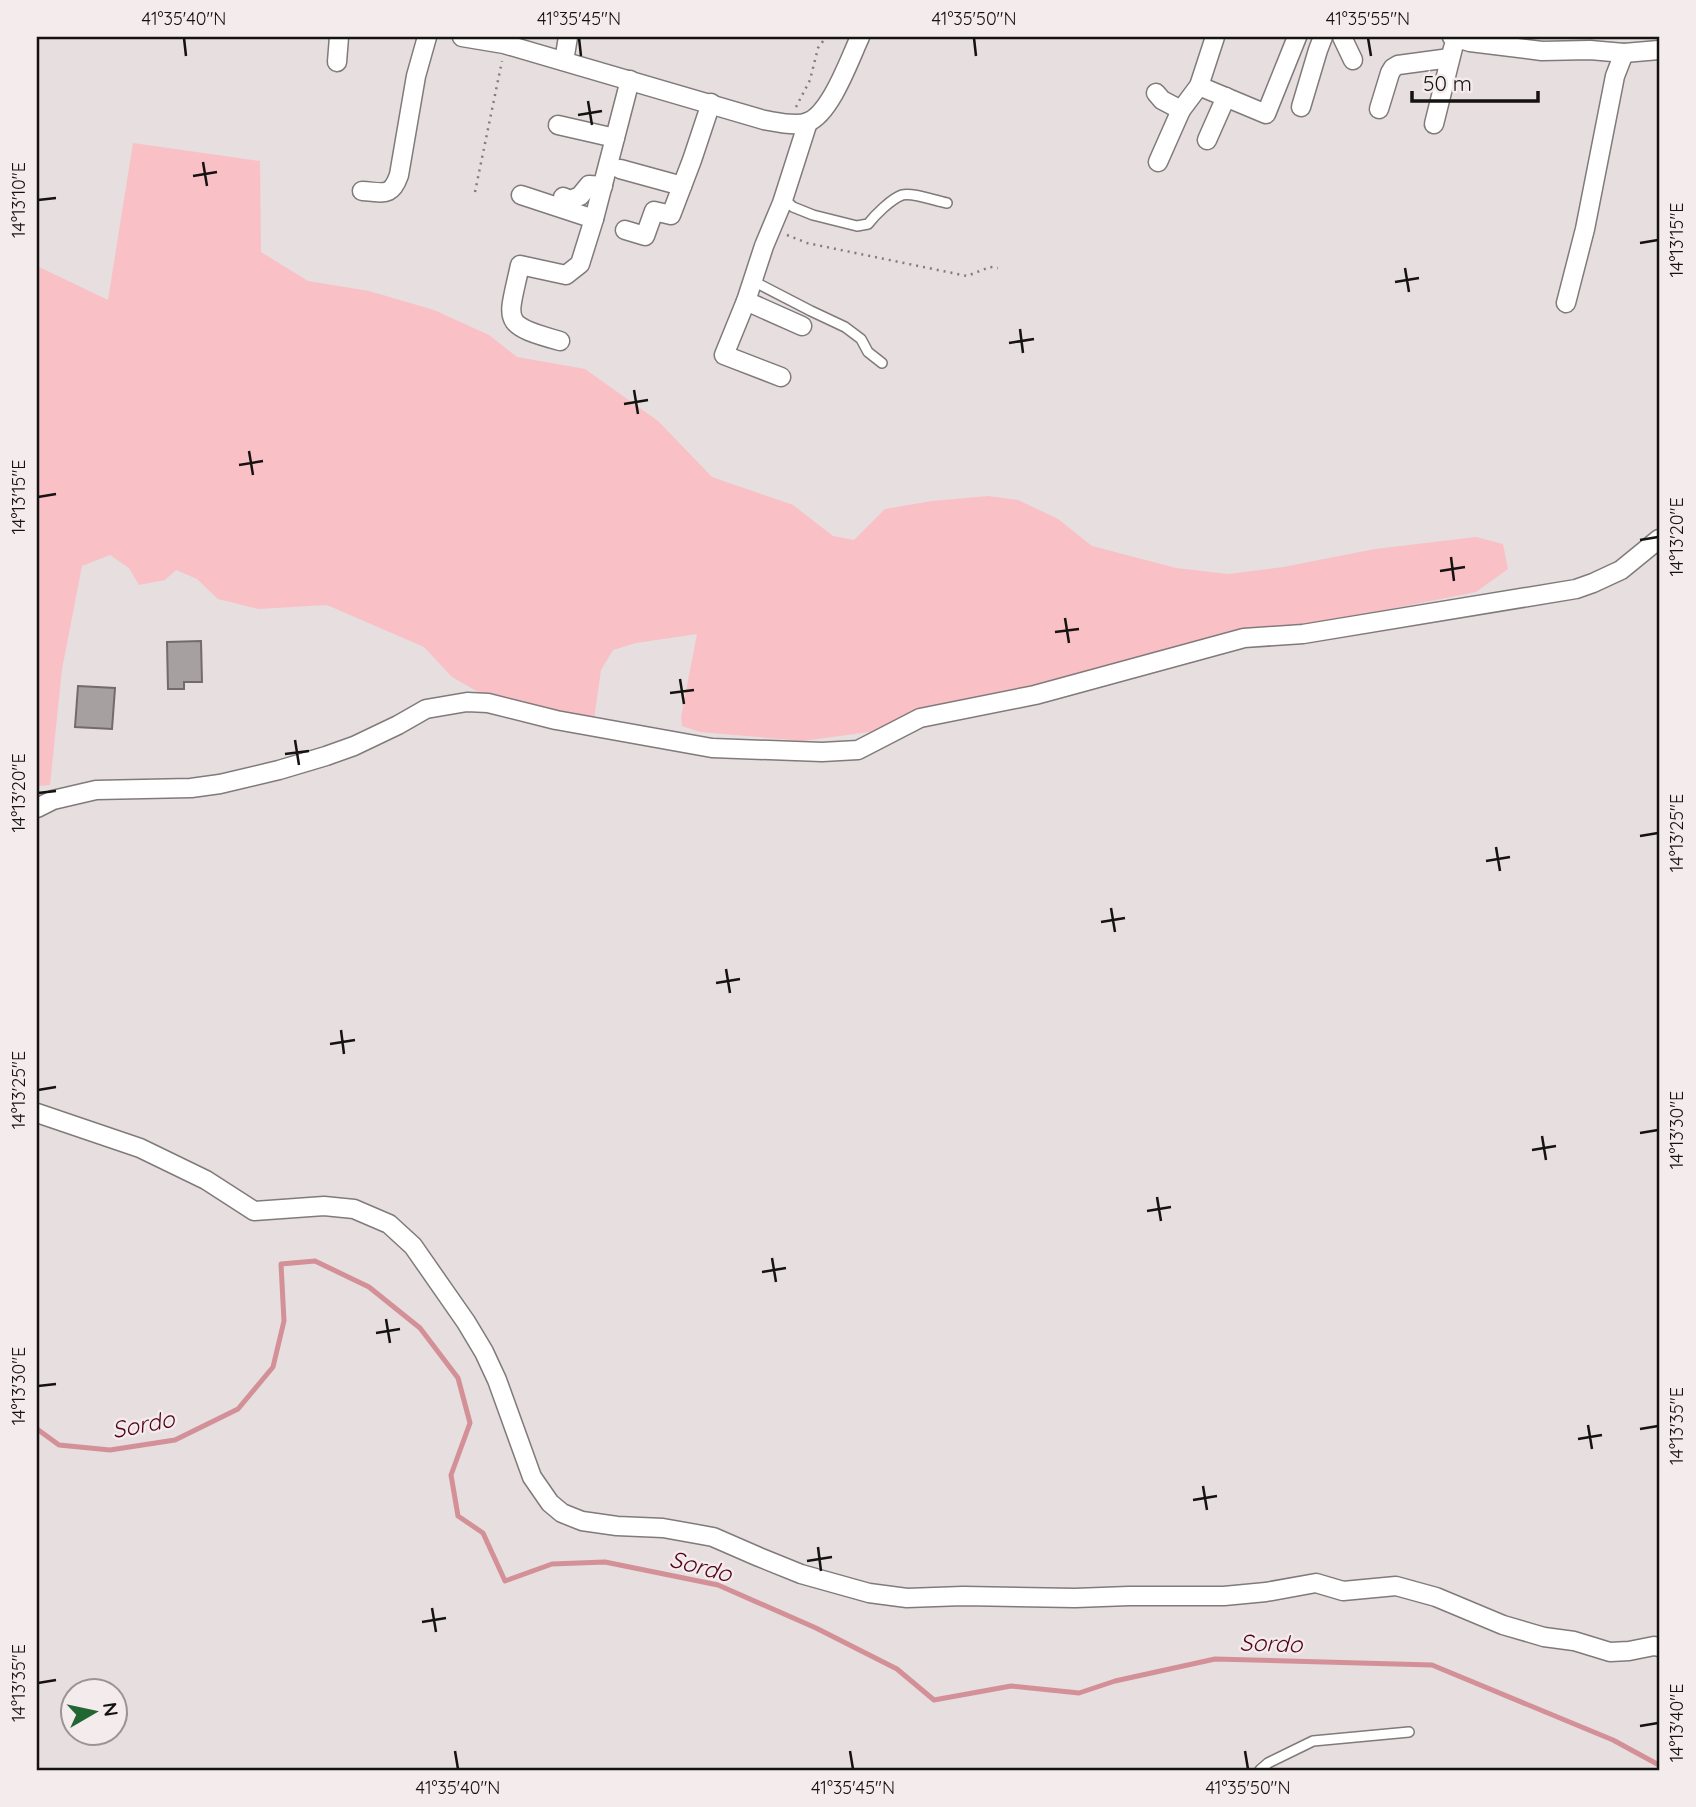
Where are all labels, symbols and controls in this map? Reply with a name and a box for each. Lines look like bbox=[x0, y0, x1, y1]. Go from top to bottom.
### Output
text: 41°35'40"N bbox=[142, 7, 226, 30]
text: 41°35'45"N bbox=[537, 7, 621, 30]
text: 41°35'50"N bbox=[931, 7, 1017, 30]
text: 41°35'55"N bbox=[1326, 7, 1410, 30]
scale bar bbox=[1412, 60, 1538, 104]
text: 50 m bbox=[1423, 70, 1472, 96]
text: 14°13'10"E bbox=[7, 162, 30, 238]
text: 14°13'15"E bbox=[1665, 202, 1688, 278]
text: 14°13'15"E bbox=[7, 459, 30, 535]
text: 14°13'20"E bbox=[1665, 497, 1688, 577]
text: 14°13'20"E bbox=[7, 753, 30, 833]
text: 14°13'25"E bbox=[1665, 794, 1688, 872]
text: 14°13'25"E bbox=[7, 1051, 30, 1129]
text: 14°13'30"E bbox=[1665, 1091, 1688, 1169]
text: 14°13'30"E bbox=[7, 1347, 30, 1425]
text: 14°13'35"E bbox=[1665, 1387, 1688, 1465]
water label: Sordo bbox=[109, 1404, 178, 1444]
water label: Sordo bbox=[667, 1544, 736, 1588]
water label: Sordo bbox=[1239, 1627, 1304, 1659]
text: 14°13'35"E bbox=[7, 1644, 30, 1722]
north arrow bbox=[60, 1678, 130, 1748]
text: 14°13'40"E bbox=[1665, 1684, 1688, 1762]
text: N bbox=[98, 1701, 124, 1718]
text: 41°35'40"N bbox=[416, 1776, 500, 1799]
text: 41°35'45"N bbox=[811, 1776, 895, 1799]
text: 41°35'50"N bbox=[1205, 1776, 1291, 1799]

